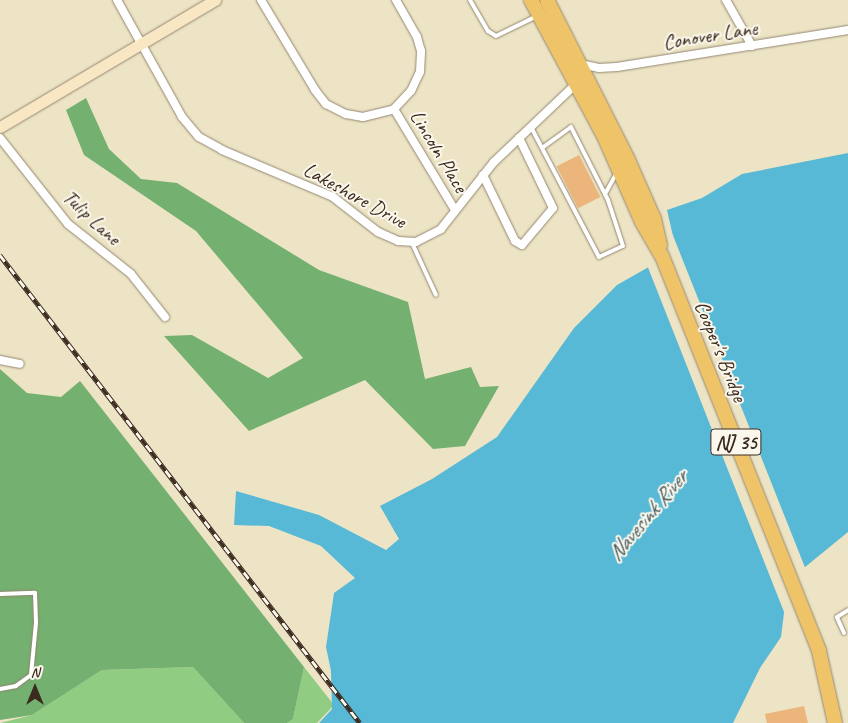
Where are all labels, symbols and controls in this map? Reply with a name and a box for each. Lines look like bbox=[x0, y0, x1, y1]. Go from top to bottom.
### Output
street label: Conover Lane bbox=[661, 15, 759, 55]
street label: Lincoln Place bbox=[404, 105, 474, 197]
street label: Lakeshore Drive bbox=[299, 156, 411, 234]
street label: Tulip Lane bbox=[58, 184, 126, 250]
street label: Cooper's Bridge bbox=[689, 297, 753, 405]
road number: NJ 35 bbox=[710, 424, 762, 460]
water label: Navesink River bbox=[602, 465, 694, 567]
north arrow bbox=[10, 663, 60, 713]
text: N bbox=[31, 664, 39, 681]

